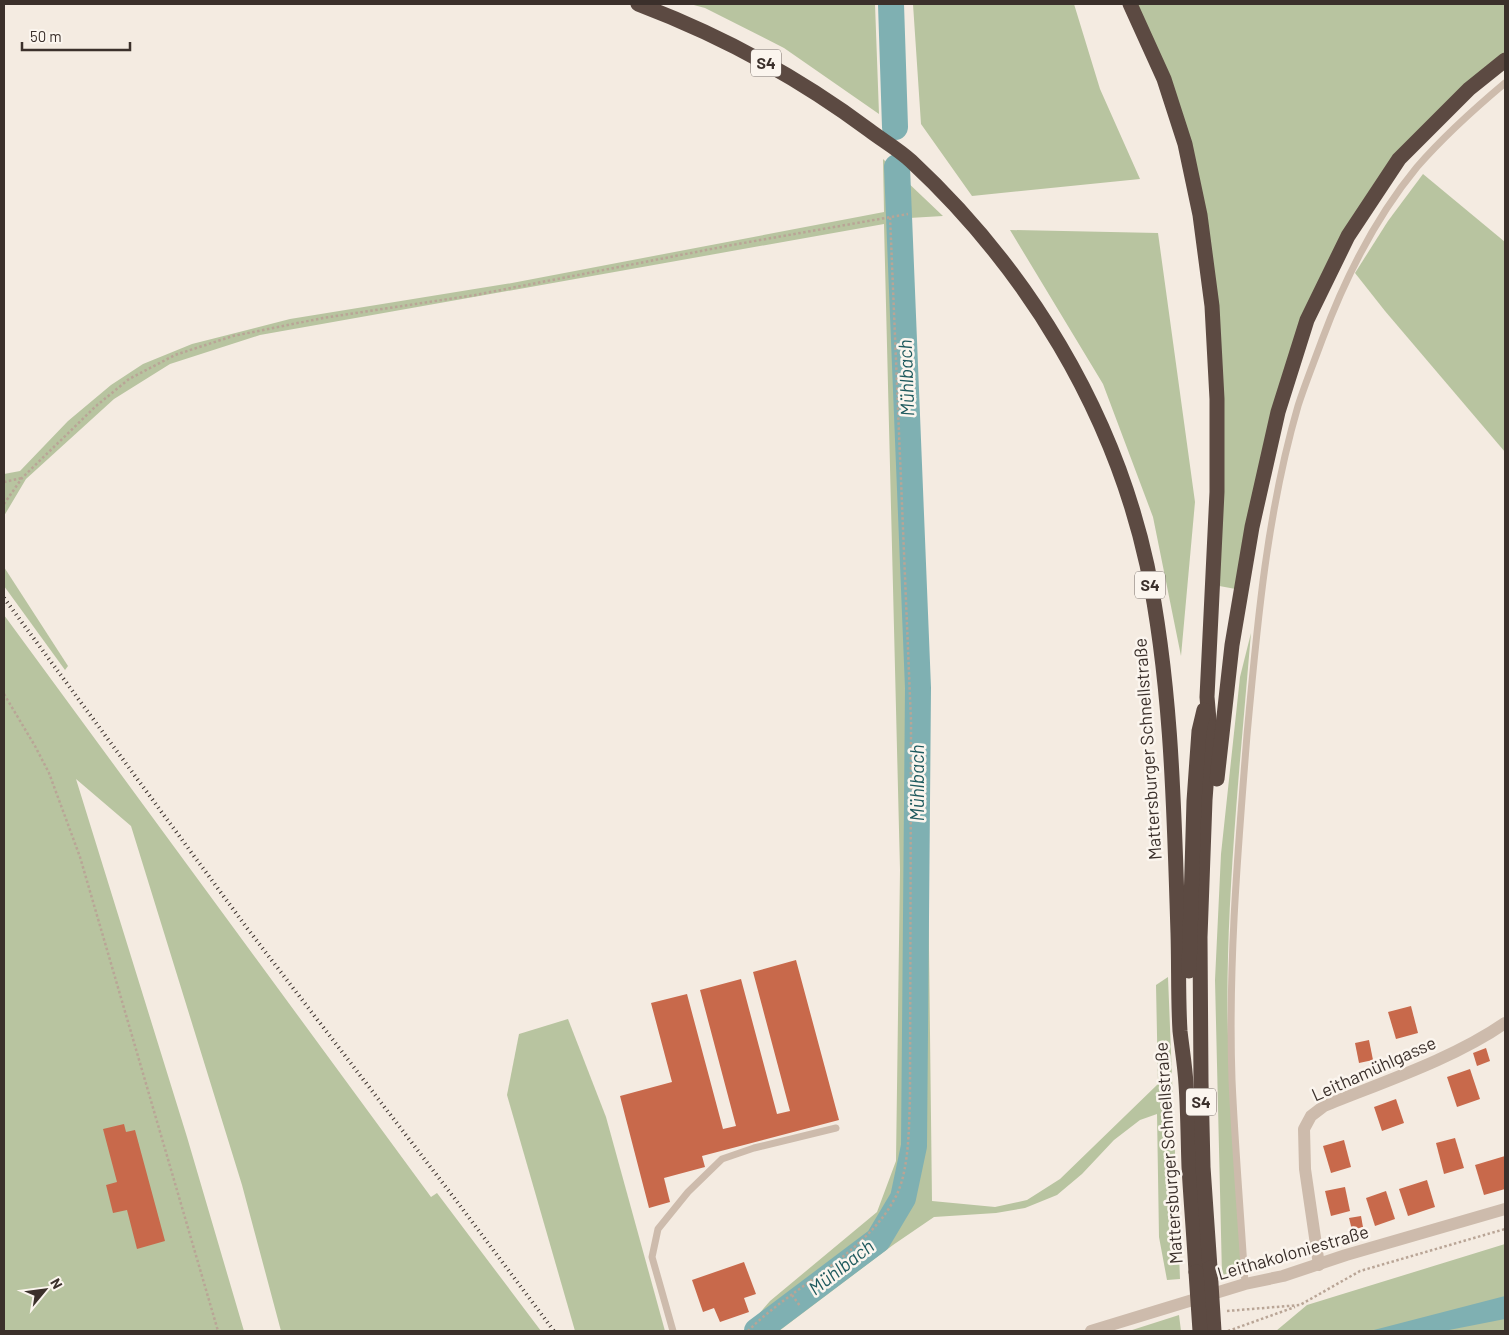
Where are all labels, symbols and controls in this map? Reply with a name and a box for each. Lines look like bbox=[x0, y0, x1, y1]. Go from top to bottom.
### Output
scale bar bbox=[22, 20, 130, 52]
text: 50 m bbox=[30, 27, 62, 45]
road number: S4 bbox=[751, 49, 781, 76]
water label: Mühlbach bbox=[893, 339, 918, 417]
road number: S4 bbox=[1135, 572, 1165, 598]
street label: Mattersburger Schnellstraße bbox=[1128, 637, 1166, 861]
water label: Mühlbach bbox=[905, 744, 928, 821]
street label: Leithamühlgasse bbox=[1308, 1031, 1439, 1105]
street label: Mattersburger Schnellstraße bbox=[1149, 1041, 1187, 1265]
road number: S4 bbox=[1186, 1088, 1216, 1116]
street label: Leithakoloniestraße bbox=[1214, 1220, 1371, 1284]
water label: Mühlbach bbox=[803, 1234, 878, 1299]
north arrow bbox=[20, 1265, 70, 1315]
text: N bbox=[47, 1275, 66, 1292]

